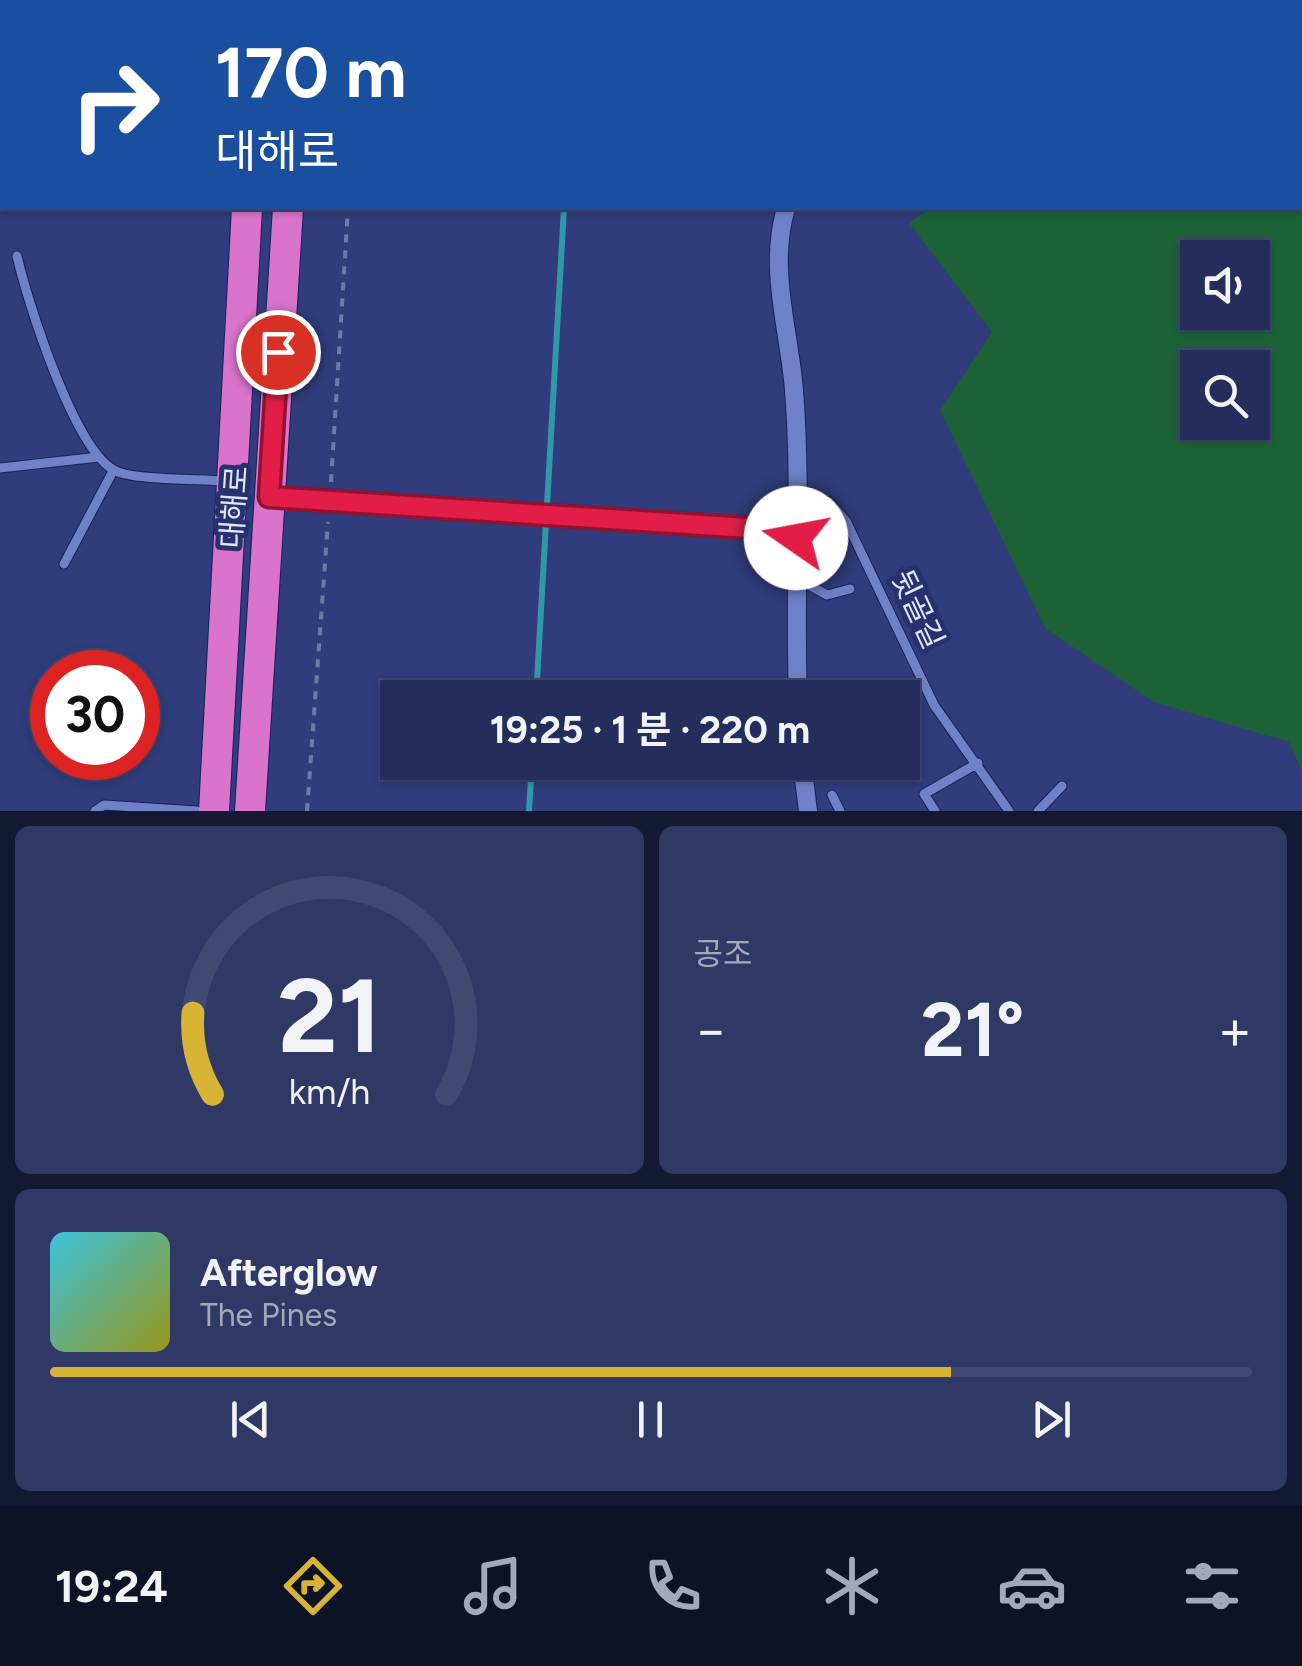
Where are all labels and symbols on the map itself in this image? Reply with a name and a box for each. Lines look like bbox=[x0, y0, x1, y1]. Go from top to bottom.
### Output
pin bbox=[236, 310, 321, 395]
street label: 대해로 bbox=[213, 464, 255, 550]
position arrow bbox=[744, 486, 848, 590]
street label: 뒷골길 bbox=[884, 564, 952, 654]
speed limit sign: 30 bbox=[30, 650, 160, 780]

